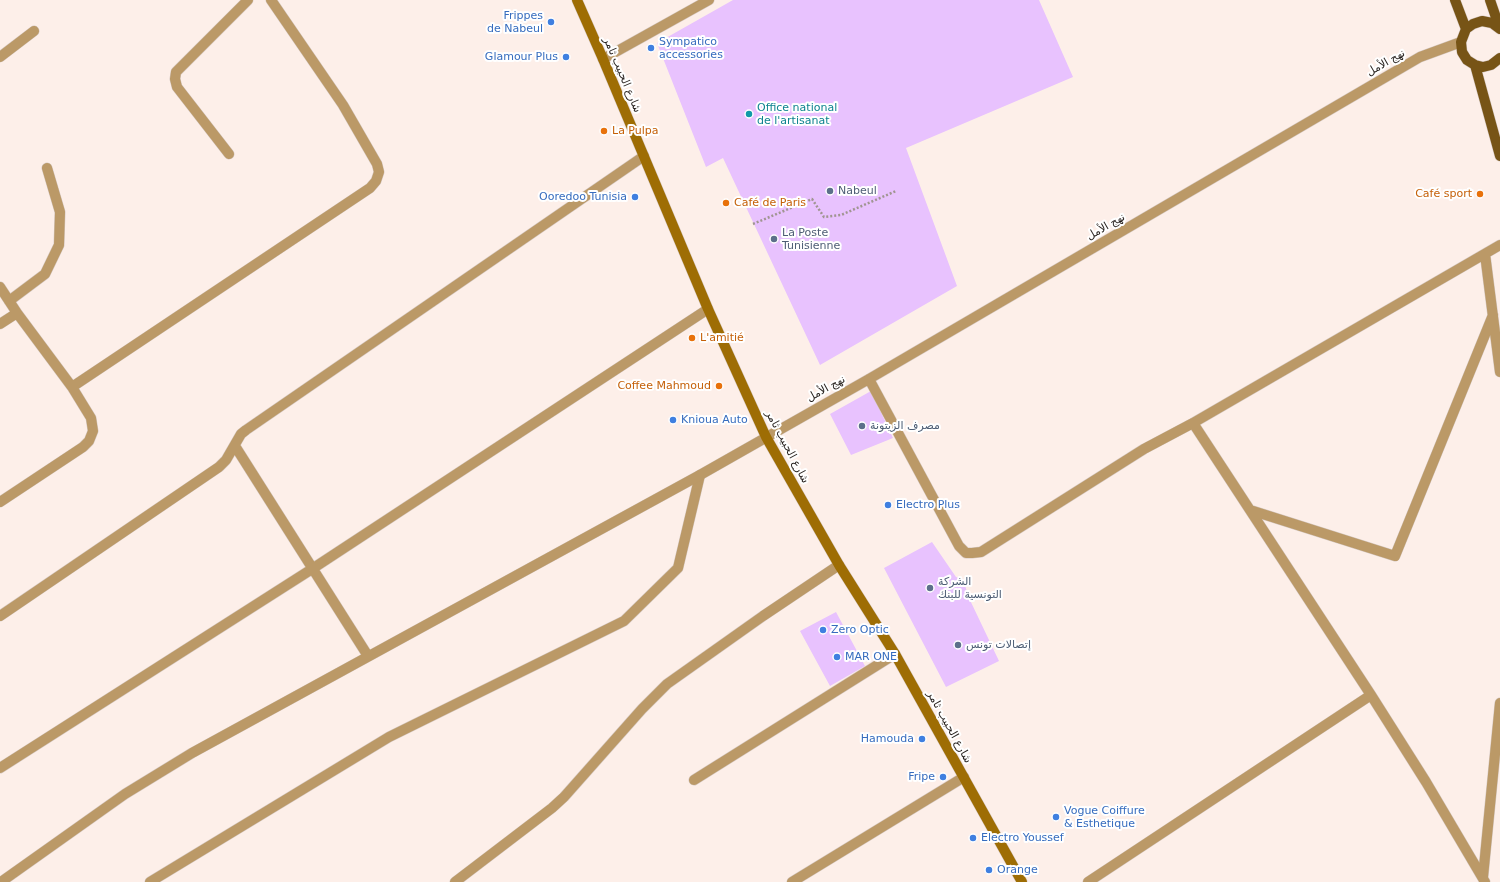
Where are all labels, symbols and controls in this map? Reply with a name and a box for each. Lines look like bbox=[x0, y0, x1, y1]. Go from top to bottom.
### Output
place label: Frippes de Nabeul bbox=[487, 9, 543, 35]
marker: Frippes de Nabeul bbox=[546, 17, 556, 27]
street label: شارع الحبيب ثامر bbox=[600, 35, 644, 115]
place label: Sympatico accessories bbox=[659, 35, 723, 61]
marker: Sympatico accessories bbox=[646, 43, 656, 53]
street label: نهج الأمل bbox=[1364, 47, 1408, 79]
place label: Glamour Plus bbox=[485, 50, 558, 64]
marker: Glamour Plus bbox=[561, 52, 571, 62]
place label: Office national de l'artisanat bbox=[757, 101, 837, 127]
marker: Office national de l'artisanat bbox=[744, 109, 754, 119]
place label: La Pulpa bbox=[612, 124, 659, 138]
marker: La Pulpa bbox=[599, 126, 609, 136]
place label: Nabeul bbox=[838, 184, 877, 198]
marker: Nabeul bbox=[825, 186, 835, 196]
place label: Café sport bbox=[1415, 187, 1472, 201]
marker: Café sport bbox=[1475, 189, 1485, 199]
place label: Ooredoo Tunisia bbox=[539, 190, 627, 204]
marker: Ooredoo Tunisia bbox=[630, 192, 640, 202]
place label: Café de Paris bbox=[734, 196, 806, 210]
marker: Café de Paris bbox=[721, 198, 731, 208]
street label: نهج الأمل bbox=[1084, 211, 1128, 243]
place label: La Poste Tunisienne bbox=[782, 226, 840, 252]
marker: La Poste Tunisienne bbox=[769, 234, 779, 244]
place label: L'amitié bbox=[700, 331, 744, 345]
marker: L'amitié bbox=[687, 333, 697, 343]
street label: نهج الأمل bbox=[804, 373, 848, 405]
place label: Coffee Mahmoud bbox=[617, 379, 711, 393]
marker: Coffee Mahmoud bbox=[714, 381, 724, 391]
street label: شارع الحبيب ثامر bbox=[762, 408, 812, 486]
place label: Knioua Auto bbox=[681, 413, 748, 427]
marker: Knioua Auto bbox=[668, 415, 678, 425]
place label: مصرف الزيتونة bbox=[870, 419, 940, 433]
marker: مصرف الزيتونة bbox=[857, 421, 867, 431]
place label: Electro Plus bbox=[896, 498, 960, 512]
marker: Electro Plus bbox=[883, 500, 893, 510]
place label: الشركة التونسية للبنك bbox=[938, 575, 1002, 601]
marker: الشركة التونسية للبنك bbox=[925, 583, 935, 593]
place label: Zero Optic bbox=[831, 623, 889, 637]
marker: Zero Optic bbox=[818, 625, 828, 635]
place label: إتصالات تونس bbox=[966, 638, 1031, 652]
marker: إتصالات تونس bbox=[953, 640, 963, 650]
place label: MAR ONE bbox=[845, 650, 897, 664]
marker: MAR ONE bbox=[832, 652, 842, 662]
street label: شارع الحبيب ثامر bbox=[924, 688, 974, 766]
place label: Hamouda bbox=[861, 732, 914, 746]
marker: Hamouda bbox=[917, 734, 927, 744]
place label: Fripe bbox=[908, 770, 935, 784]
marker: Fripe bbox=[938, 772, 948, 782]
place label: Vogue Coiffure & Esthetique bbox=[1064, 804, 1145, 830]
marker: Vogue Coiffure & Esthetique bbox=[1051, 812, 1061, 822]
place label: Electro Youssef bbox=[981, 831, 1064, 845]
marker: Electro Youssef bbox=[968, 833, 978, 843]
place label: Orange bbox=[997, 863, 1038, 877]
marker: Orange bbox=[984, 865, 994, 875]

